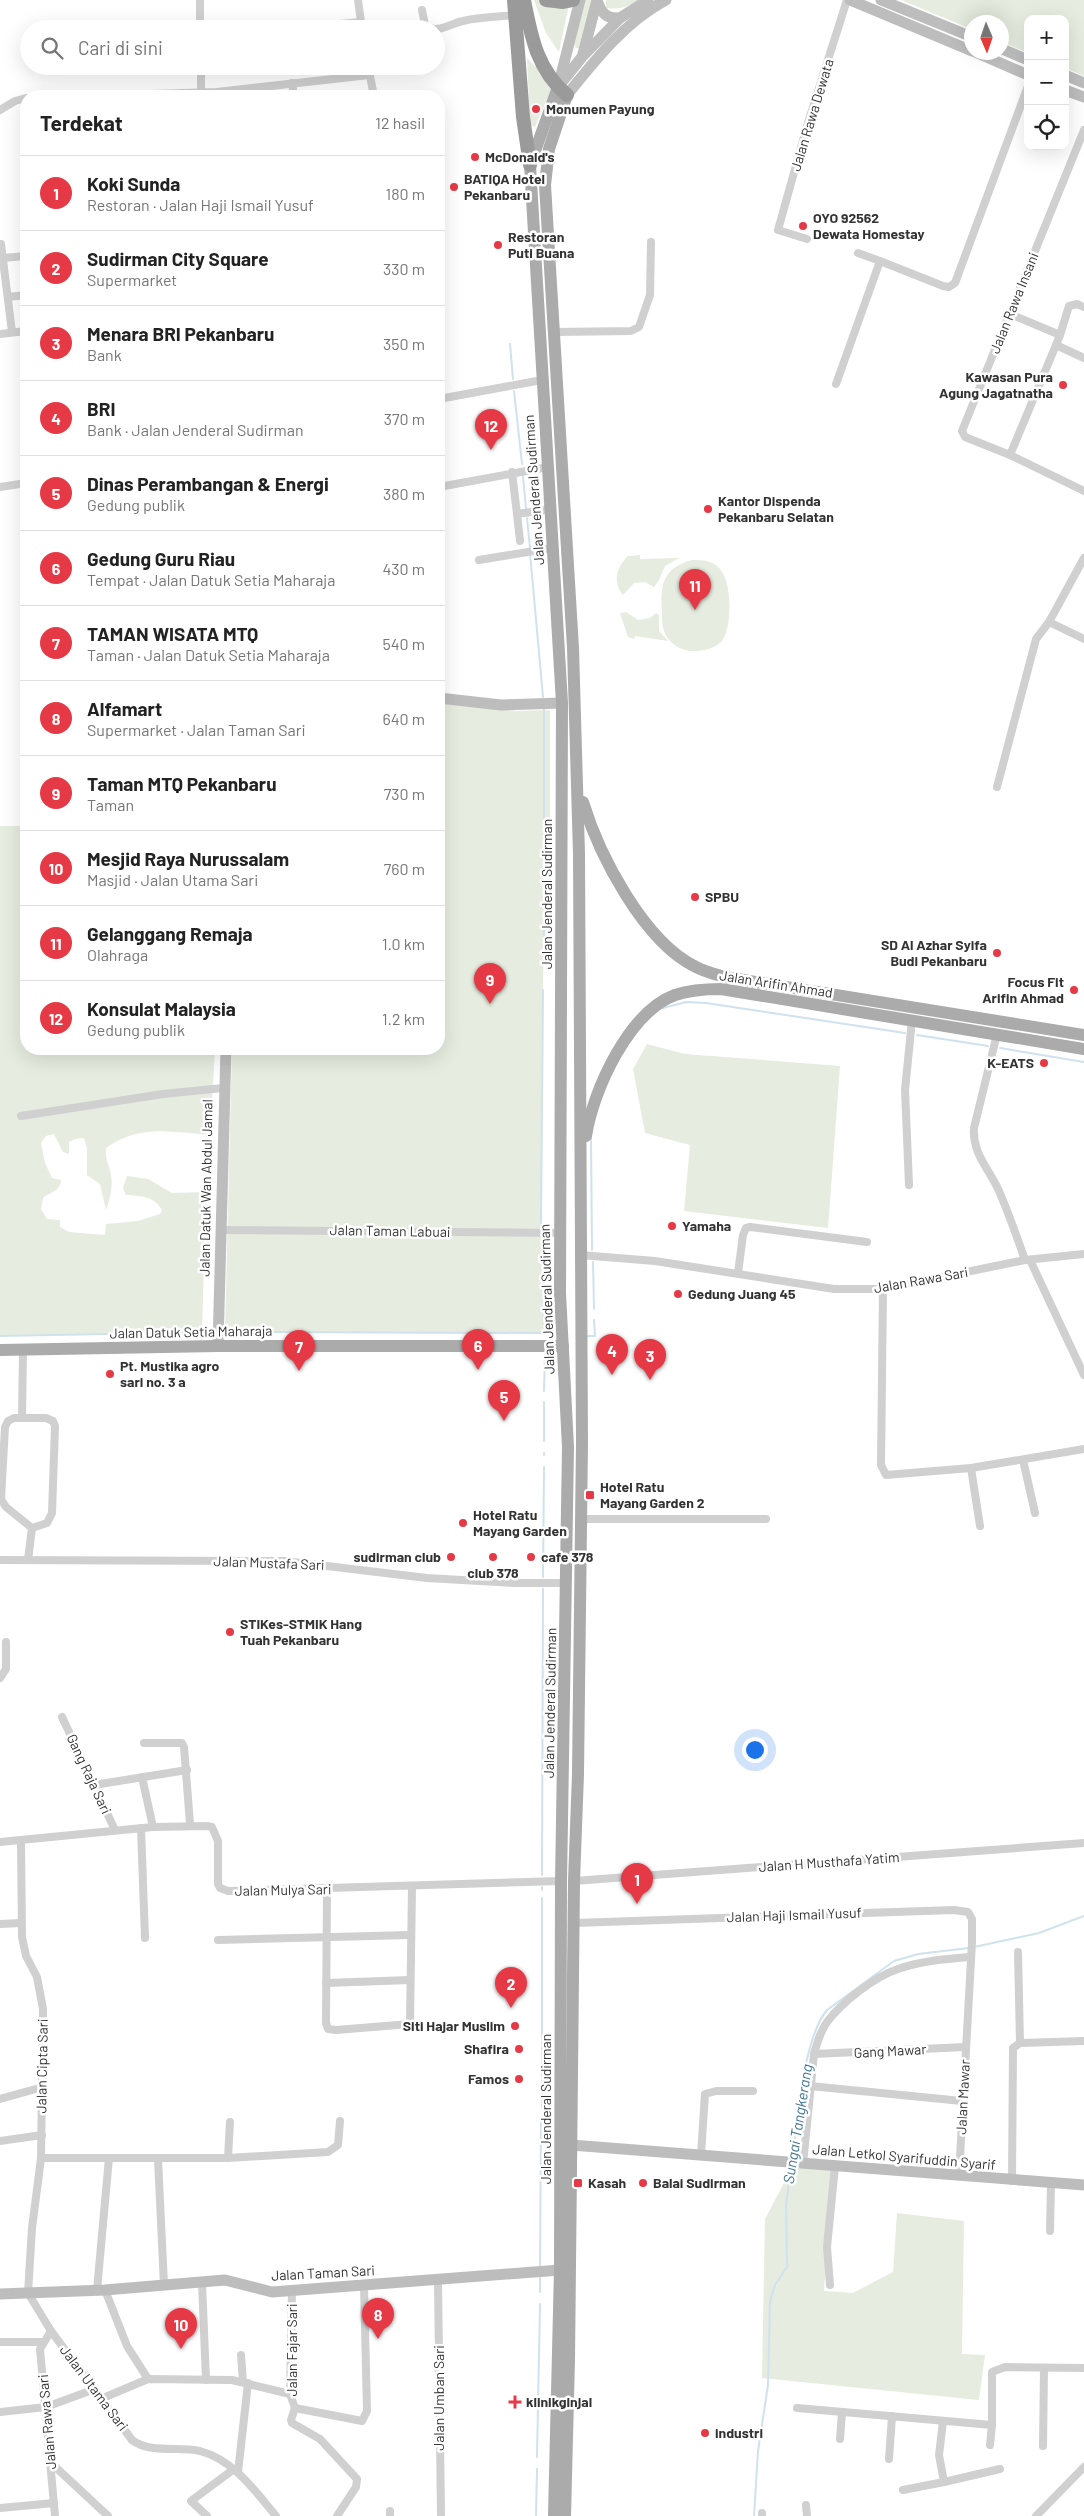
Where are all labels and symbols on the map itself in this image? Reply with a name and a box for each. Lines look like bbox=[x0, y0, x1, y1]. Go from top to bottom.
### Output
north arrow bbox=[964, 15, 1009, 60]
street label: Jalan Rawa Dewata bbox=[786, 57, 837, 173]
place label: Monumen Payung bbox=[546, 100, 655, 117]
marker: Monumen Payung bbox=[530, 103, 542, 115]
place label: McDonald's bbox=[485, 148, 554, 165]
marker: McDonald's bbox=[469, 151, 481, 163]
place label: BATIQA Hotel Pekanbaru bbox=[464, 170, 545, 203]
marker: BATIQA Hotel Pekanbaru bbox=[448, 181, 460, 193]
place label: OYO 92562 Dewata Homestay bbox=[813, 209, 925, 242]
marker: OYO 92562 Dewata Homestay bbox=[797, 220, 809, 232]
place label: Restoran Puti Buana bbox=[508, 228, 574, 261]
marker: Restoran Puti Buana bbox=[492, 239, 504, 251]
street label: Jalan Rawa Insani bbox=[985, 250, 1042, 356]
place label: Kawasan Pura Agung Jagatnatha bbox=[939, 368, 1053, 401]
marker: Kawasan Pura Agung Jagatnatha bbox=[1057, 379, 1069, 391]
pin: 12 bbox=[475, 409, 507, 450]
street label: Jalan Jenderal Sudirman bbox=[520, 414, 547, 566]
place label: Kantor Dispenda Pekanbaru Selatan bbox=[718, 492, 834, 525]
marker: Kantor Dispenda Pekanbaru Selatan bbox=[702, 503, 714, 515]
pin: 11 bbox=[679, 569, 711, 610]
street label: Jalan Jenderal Sudirman bbox=[538, 819, 555, 969]
place label: SPBU bbox=[705, 888, 739, 905]
marker: SPBU bbox=[689, 891, 701, 903]
place label: SD Al Azhar Syifa Budi Pekanbaru bbox=[881, 936, 987, 969]
marker: SD Al Azhar Syifa Budi Pekanbaru bbox=[991, 947, 1003, 959]
pin: 9 bbox=[474, 963, 506, 1004]
street label: Jalan Arifin Ahmad bbox=[718, 966, 834, 1001]
place label: Focus Fit Arifin Ahmad bbox=[982, 973, 1064, 1006]
marker: Focus Fit Arifin Ahmad bbox=[1068, 984, 1080, 996]
place label: K-EATS bbox=[987, 1054, 1034, 1071]
marker: K-EATS bbox=[1038, 1057, 1050, 1069]
street label: Jalan Datuk Wan Abdul Jamal bbox=[195, 1099, 216, 1277]
place label: Yamaha bbox=[682, 1217, 731, 1234]
marker: Yamaha bbox=[666, 1220, 678, 1232]
street label: Jalan Taman Labuai bbox=[329, 1221, 451, 1240]
street label: Jalan Jenderal Sudirman bbox=[535, 1223, 558, 1375]
street label: Jalan Rawa Sari bbox=[872, 1263, 969, 1296]
place label: Gedung Juang 45 bbox=[688, 1285, 796, 1302]
marker: Gedung Juang 45 bbox=[672, 1288, 684, 1300]
street label: Jalan Datuk Setia Maharaja bbox=[109, 1322, 273, 1341]
pin: 6 bbox=[462, 1329, 494, 1370]
pin: 7 bbox=[283, 1330, 315, 1371]
pin: 4 bbox=[596, 1334, 628, 1375]
pin: 3 bbox=[634, 1339, 666, 1380]
place label: Pt. Mustika agro sari no. 3 a bbox=[120, 1357, 220, 1390]
marker: Pt. Mustika agro sari no. 3 a bbox=[104, 1368, 116, 1380]
pin: 5 bbox=[488, 1380, 520, 1421]
place label: Hotel Ratu Mayang Garden 2 bbox=[600, 1478, 705, 1511]
marker: Hotel Ratu Mayang Garden 2 bbox=[584, 1489, 596, 1501]
place label: Hotel Ratu Mayang Garden bbox=[473, 1506, 567, 1539]
marker: Hotel Ratu Mayang Garden bbox=[457, 1517, 469, 1529]
place label: sudirman club bbox=[353, 1548, 441, 1565]
place label: cafe 378 bbox=[541, 1548, 594, 1565]
marker: sudirman club bbox=[445, 1551, 457, 1563]
marker: club 378 bbox=[487, 1551, 499, 1563]
marker: cafe 378 bbox=[525, 1551, 537, 1563]
street label: Jalan Mustafa Sari bbox=[213, 1552, 325, 1573]
place label: club 378 bbox=[467, 1564, 519, 1581]
place label: STIKes-STMIK Hang Tuah Pekanbaru bbox=[240, 1615, 362, 1648]
marker: STIKes-STMIK Hang Tuah Pekanbaru bbox=[224, 1626, 236, 1638]
street label: Jalan Jenderal Sudirman bbox=[540, 1628, 559, 1778]
street label: Gang Raja Sari bbox=[63, 1731, 115, 1817]
your location bbox=[742, 1737, 768, 1763]
street label: Jalan H Musthafa Yatim bbox=[758, 1848, 900, 1875]
pin: 1 bbox=[621, 1863, 653, 1904]
street label: Jalan Mulya Sari bbox=[234, 1880, 332, 1899]
street label: Jalan Haji Ismail Yusuf bbox=[726, 1904, 862, 1925]
pin: 2 bbox=[495, 1967, 527, 2008]
place label: Siti Hajar Muslim bbox=[403, 2017, 505, 2034]
street label: Jalan Cipta Sari bbox=[32, 2018, 51, 2114]
marker: Siti Hajar Muslim bbox=[509, 2020, 521, 2032]
street label: Jalan Jenderal Sudirman bbox=[537, 2034, 554, 2184]
place label: Shafira bbox=[464, 2040, 509, 2057]
street label: Gang Mawar bbox=[853, 2040, 927, 2061]
marker: Shafira bbox=[513, 2043, 525, 2055]
street label: Jalan Mawar bbox=[952, 2059, 973, 2135]
water label: Sungai Tangkerang bbox=[779, 2062, 815, 2185]
place label: Famos bbox=[468, 2070, 509, 2087]
marker: Famos bbox=[513, 2073, 525, 2085]
street label: Jalan Letkol Syarifuddin Syarif bbox=[812, 2140, 996, 2173]
place label: Kasah bbox=[588, 2174, 626, 2191]
place label: Balai Sudirman bbox=[653, 2174, 746, 2191]
marker: Kasah bbox=[572, 2177, 584, 2189]
marker: Balai Sudirman bbox=[637, 2177, 649, 2189]
street label: Jalan Taman Sari bbox=[271, 2261, 375, 2284]
pin: 8 bbox=[362, 2298, 394, 2339]
street label: Jalan Fajar Sari bbox=[283, 2303, 300, 2397]
pin: 10 bbox=[165, 2308, 197, 2349]
street label: Jalan Utama Sari bbox=[57, 2342, 132, 2434]
street label: Jalan Umban Sari bbox=[430, 2345, 447, 2451]
street label: Jalan Rawa Sari bbox=[34, 2374, 59, 2470]
place label: klinikginjal bbox=[526, 2393, 592, 2410]
marker: klinikginjal bbox=[508, 2395, 522, 2409]
place label: industri bbox=[715, 2424, 763, 2441]
marker: industri bbox=[699, 2427, 711, 2439]

